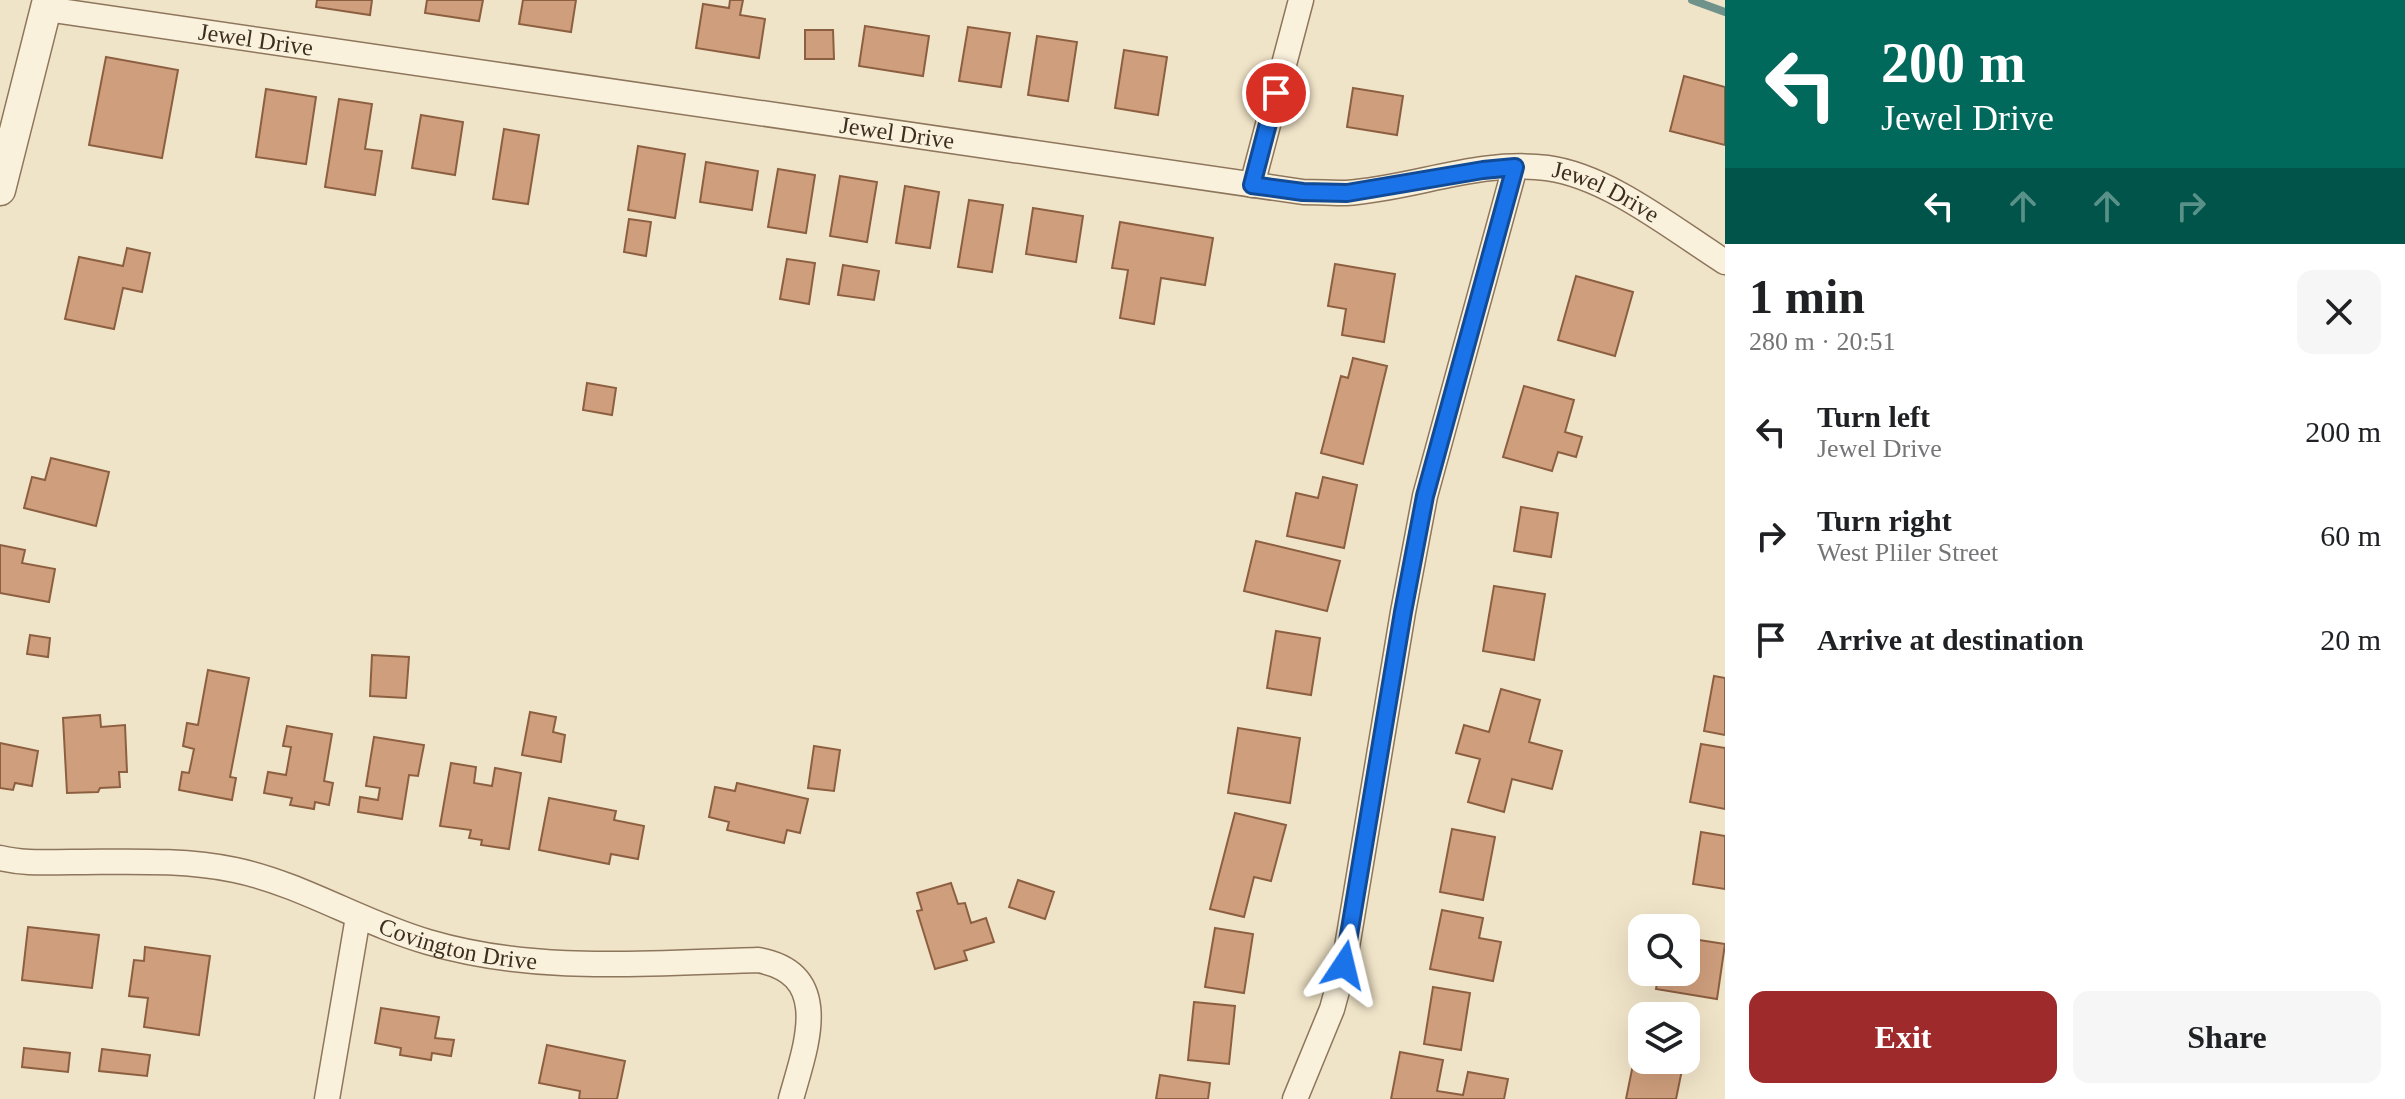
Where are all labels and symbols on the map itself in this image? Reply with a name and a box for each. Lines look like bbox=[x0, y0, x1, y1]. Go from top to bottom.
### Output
street label: Jewel Drive bbox=[197, 18, 315, 61]
pin bbox=[1242, 59, 1310, 127]
street label: Jewel Drive bbox=[838, 112, 956, 154]
street label: Jewel Drive bbox=[1550, 156, 1664, 228]
street label: Covington Drive bbox=[375, 913, 538, 974]
position arrow bbox=[1302, 923, 1386, 1007]

